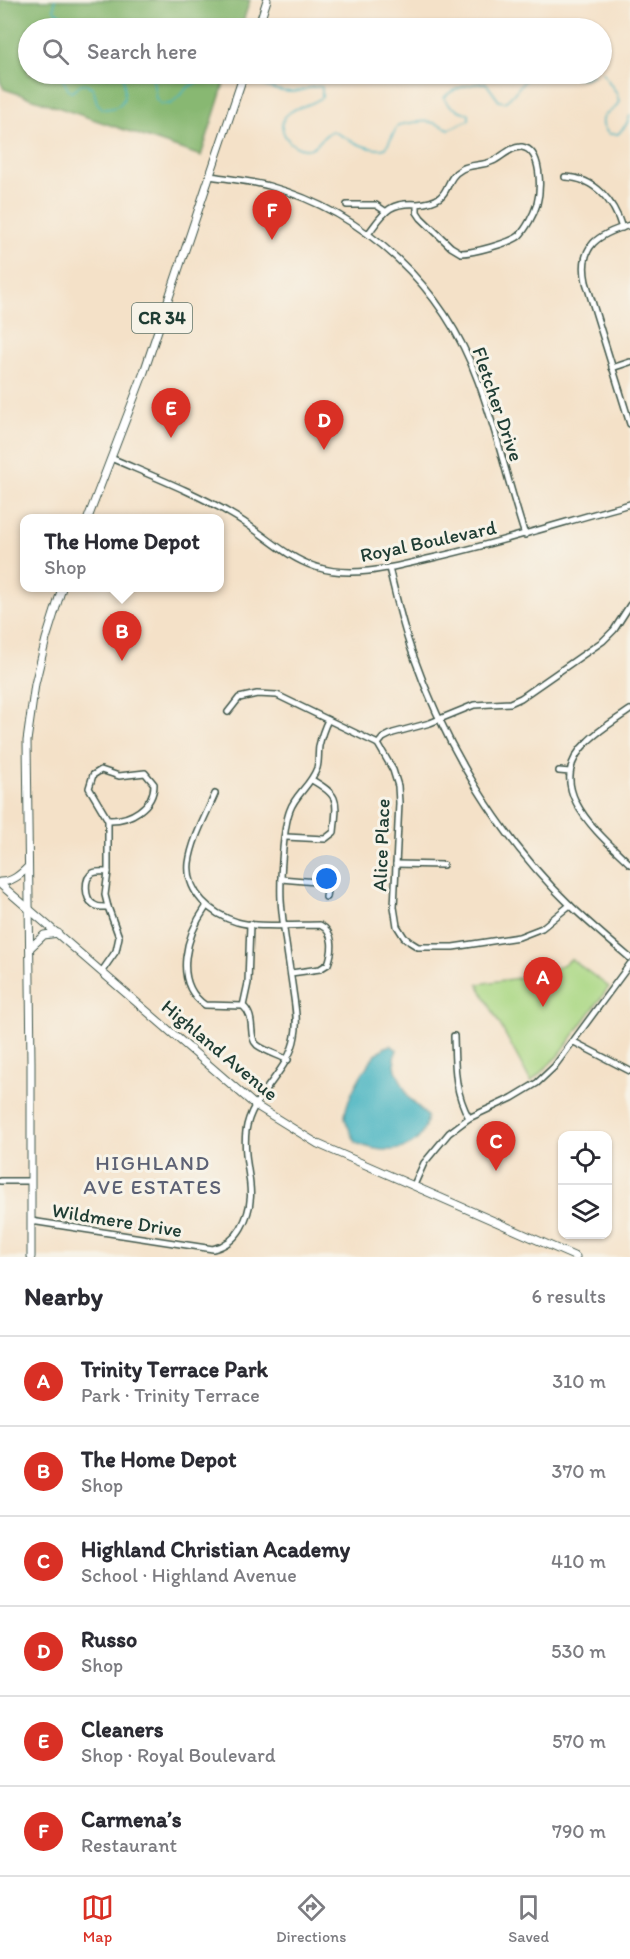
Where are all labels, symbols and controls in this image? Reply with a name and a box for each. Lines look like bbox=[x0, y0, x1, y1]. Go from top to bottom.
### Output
search box bbox=[18, 18, 612, 84]
icon: search bbox=[39, 35, 72, 68]
text: Search here bbox=[87, 38, 197, 65]
pin: F bbox=[252, 190, 292, 240]
road number: CR 34 bbox=[132, 303, 192, 333]
street label: Fletcher Drive bbox=[467, 344, 529, 464]
pin: E bbox=[152, 388, 190, 438]
pin: D bbox=[304, 400, 344, 450]
popup bbox=[20, 514, 224, 592]
street label: Royal Boulevard bbox=[358, 515, 498, 567]
text: The Home Depot bbox=[44, 528, 200, 555]
text: Shop bbox=[44, 555, 86, 579]
pin: B bbox=[102, 612, 142, 661]
street label: Alice Place bbox=[367, 798, 395, 892]
your location bbox=[312, 864, 341, 893]
pin: A bbox=[524, 958, 562, 1007]
street label: Highland Avenue bbox=[157, 994, 283, 1106]
pin: C bbox=[476, 1122, 516, 1171]
map controls bbox=[558, 1131, 612, 1239]
button: locate bbox=[558, 1131, 612, 1185]
district label: HIGHLAND AVE ESTATES bbox=[83, 1150, 223, 1199]
button: layers bbox=[558, 1185, 612, 1239]
street label: Wildmere Drive bbox=[50, 1198, 184, 1242]
text: Nearby bbox=[24, 1280, 103, 1312]
text: 6 results bbox=[532, 1284, 606, 1308]
text: Trinity Terrace Park bbox=[81, 1356, 268, 1383]
text: A bbox=[37, 1369, 50, 1393]
text: 310 m bbox=[552, 1369, 606, 1393]
text: Park · Trinity Terrace bbox=[81, 1383, 260, 1407]
text: The Home Depot bbox=[81, 1446, 236, 1473]
text: B bbox=[37, 1459, 50, 1483]
text: 370 m bbox=[552, 1459, 606, 1483]
text: Shop bbox=[81, 1473, 123, 1497]
text: Highland Christian Academy bbox=[81, 1536, 350, 1563]
text: C bbox=[37, 1549, 50, 1573]
text: 410 m bbox=[551, 1549, 606, 1573]
text: School · Highland Avenue bbox=[81, 1563, 297, 1587]
text: Russo bbox=[81, 1626, 137, 1653]
text: D bbox=[37, 1639, 50, 1663]
text: 530 m bbox=[551, 1639, 606, 1663]
text: Shop bbox=[81, 1653, 123, 1677]
text: Cleaners bbox=[81, 1716, 164, 1743]
text: E bbox=[38, 1729, 49, 1753]
text: 570 m bbox=[552, 1729, 606, 1753]
text: Shop · Royal Boulevard bbox=[81, 1743, 276, 1767]
text: Carmena’s bbox=[81, 1806, 181, 1833]
text: F bbox=[38, 1819, 49, 1843]
text: 790 m bbox=[552, 1819, 606, 1843]
text: Restaurant bbox=[81, 1833, 177, 1857]
tab: Map bbox=[81, 1891, 114, 1946]
tab: Directions bbox=[276, 1891, 346, 1946]
tab: Saved bbox=[508, 1891, 549, 1946]

